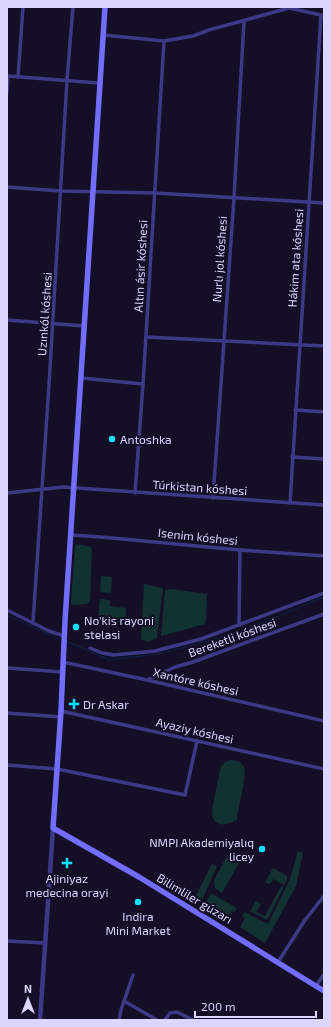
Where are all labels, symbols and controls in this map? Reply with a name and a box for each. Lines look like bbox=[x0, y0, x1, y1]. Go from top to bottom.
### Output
street label: Hákim ata kóshesi bbox=[285, 208, 305, 308]
street label: Nurlı jol kóshesi bbox=[209, 215, 230, 303]
street label: Altın ásir kóshesi bbox=[131, 219, 149, 312]
street label: Uzınkól kóshesi bbox=[34, 272, 54, 356]
place label: Antoshka bbox=[120, 432, 172, 446]
marker: Antoshka bbox=[107, 434, 117, 444]
street label: Túrkistan kóshesi bbox=[152, 477, 248, 497]
street label: Isenim kóshesi bbox=[157, 525, 239, 547]
place label: No'kis rayoni stelasi bbox=[84, 613, 154, 641]
street label: Bereketli kóshesi bbox=[186, 615, 278, 659]
marker: No'kis rayoni stelasi bbox=[71, 622, 81, 632]
street label: Xantóre kóshesi bbox=[152, 664, 240, 698]
place label: Dr Askar bbox=[83, 697, 129, 711]
marker: Dr Askar bbox=[68, 698, 80, 710]
street label: Ayaziy kóshesi bbox=[155, 714, 235, 746]
place label: NMPI Akademiyalıq licey bbox=[149, 835, 255, 863]
marker: NMPI Akademiyalıq licey bbox=[257, 844, 267, 854]
marker: Ajiniyaz medecina orayi bbox=[61, 857, 73, 869]
street label: Bilimliler gúzarı bbox=[155, 870, 235, 926]
place label: Ajiniyaz medecina orayi bbox=[26, 871, 108, 899]
marker: Indira Mini Market bbox=[133, 897, 143, 907]
place label: Indira Mini Market bbox=[106, 909, 171, 937]
north arrow bbox=[8, 979, 48, 1019]
text: N bbox=[24, 982, 32, 995]
scale bar bbox=[195, 993, 316, 1019]
text: 200 m bbox=[201, 999, 235, 1013]

